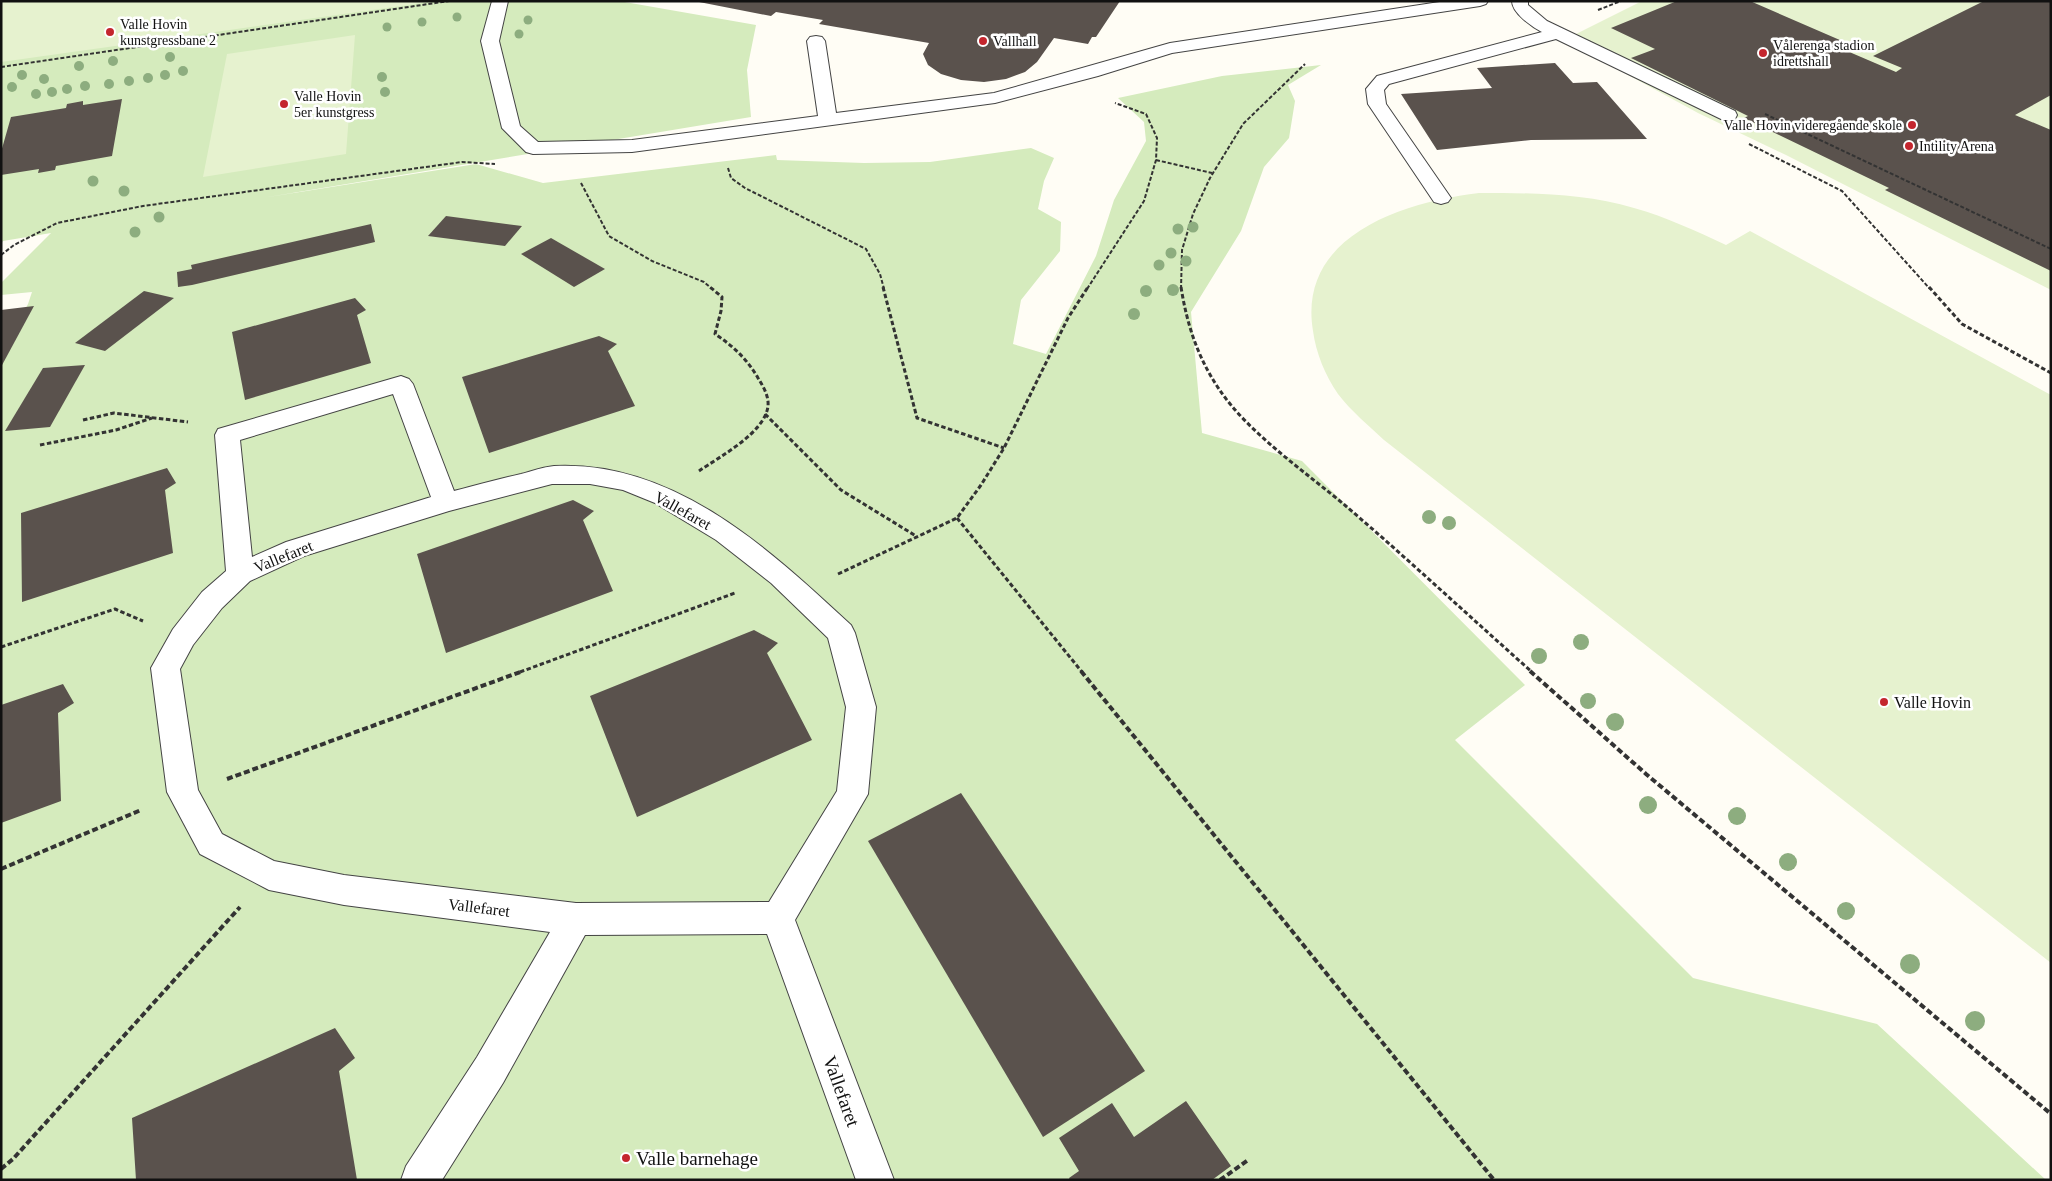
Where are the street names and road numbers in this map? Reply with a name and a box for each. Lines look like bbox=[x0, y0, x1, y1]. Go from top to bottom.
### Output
street label: Vallefaret bbox=[651, 488, 715, 533]
street label: Vallefaret bbox=[251, 537, 316, 576]
street label: Vallefaret bbox=[447, 895, 511, 920]
street label: Vallefaret bbox=[819, 1053, 864, 1130]

